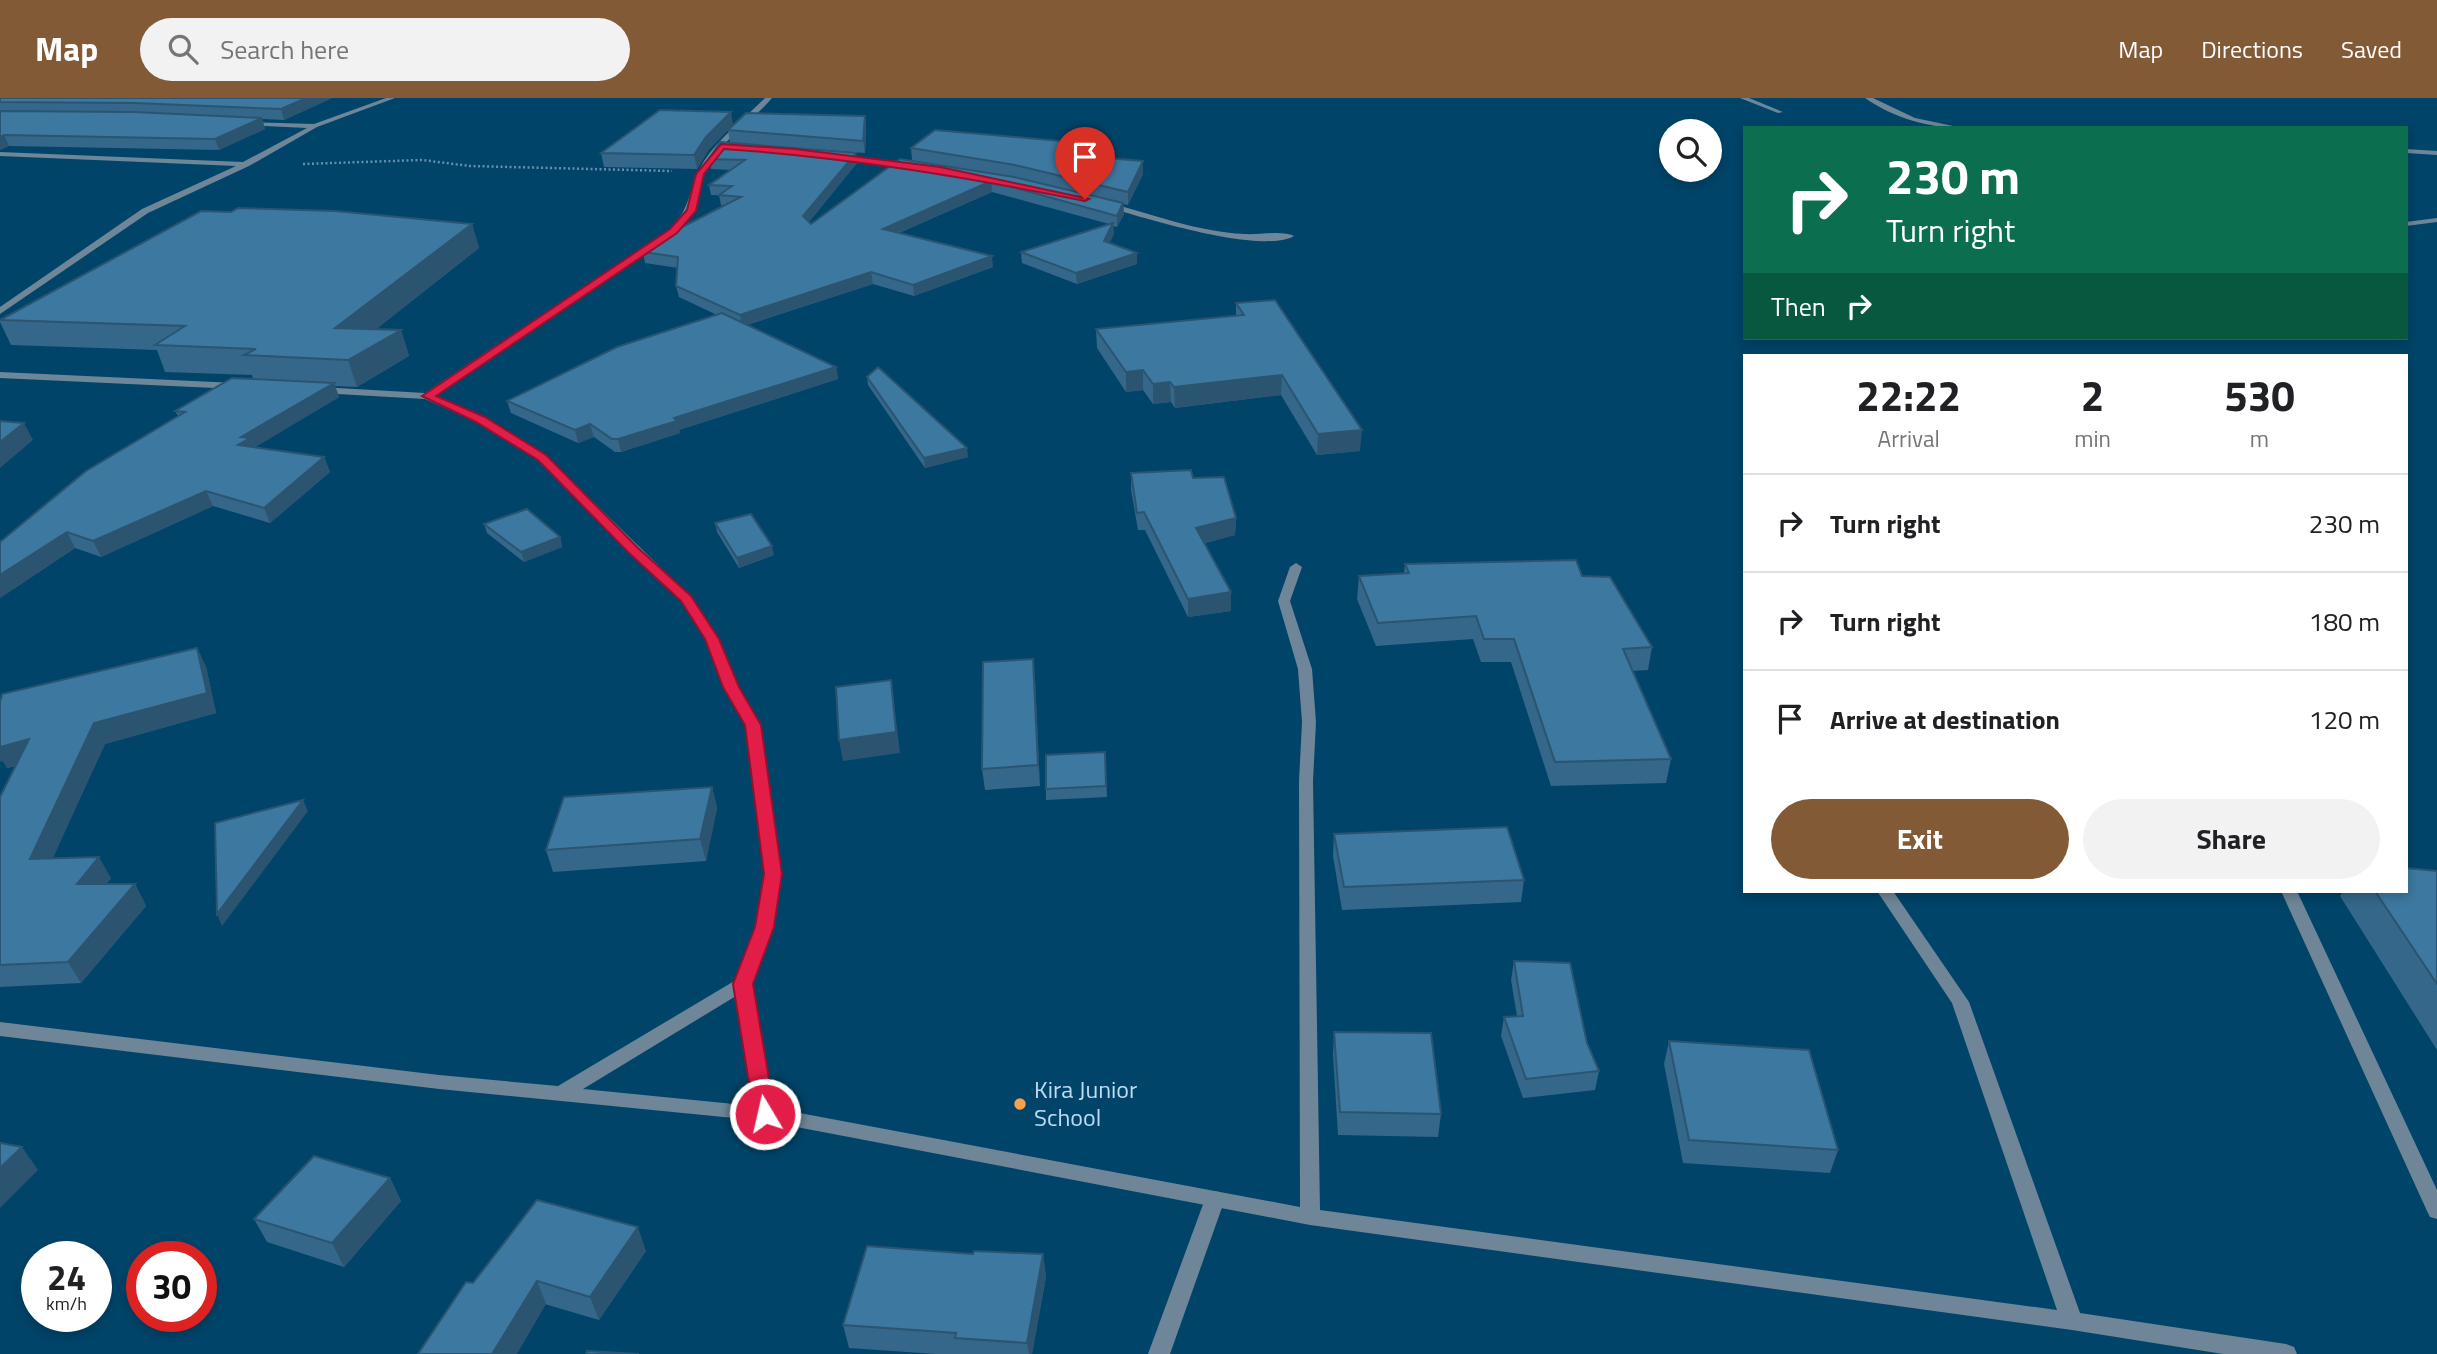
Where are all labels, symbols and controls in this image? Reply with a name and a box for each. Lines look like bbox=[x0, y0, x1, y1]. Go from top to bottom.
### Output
search box bbox=[140, 18, 630, 81]
text: Map bbox=[35, 24, 98, 74]
icon: search bbox=[164, 30, 202, 68]
text: Search here bbox=[220, 30, 349, 69]
text: Map bbox=[2118, 31, 2163, 67]
text: Directions bbox=[2201, 31, 2303, 67]
text: Saved bbox=[2341, 31, 2402, 67]
map controls bbox=[1659, 119, 1722, 182]
button: search bbox=[1659, 119, 1722, 182]
pin bbox=[1055, 127, 1115, 199]
icon: arrive bbox=[1066, 138, 1104, 176]
text: 230 m bbox=[1886, 138, 2020, 213]
icon: right bbox=[1771, 154, 1862, 245]
text: Turn right bbox=[1886, 206, 2015, 254]
text: Then bbox=[1771, 287, 1826, 326]
icon: right bbox=[1840, 287, 1878, 325]
text: 22:22 bbox=[1856, 363, 1961, 427]
text: 2 bbox=[2081, 363, 2104, 427]
text: 530 bbox=[2224, 363, 2295, 427]
text: Arrival bbox=[1877, 421, 1940, 456]
text: min bbox=[2074, 421, 2111, 456]
text: m bbox=[2250, 421, 2269, 456]
icon: right bbox=[1771, 504, 1809, 542]
text: Turn right bbox=[1830, 504, 1941, 543]
text: 230 m bbox=[2309, 504, 2380, 543]
icon: right bbox=[1771, 602, 1809, 640]
text: Turn right bbox=[1830, 602, 1941, 641]
text: 180 m bbox=[2309, 602, 2380, 641]
icon: arrive bbox=[1771, 700, 1809, 738]
text: Arrive at destination bbox=[1830, 700, 2060, 739]
text: 120 m bbox=[2309, 700, 2380, 739]
button: Exit bbox=[1771, 799, 2069, 879]
button: Share bbox=[2083, 799, 2380, 879]
place label: Kira Junior School bbox=[1034, 1071, 1137, 1135]
position arrow bbox=[728, 1077, 802, 1151]
marker: Kira Junior School bbox=[1012, 1096, 1028, 1112]
speed limit sign: 30 bbox=[126, 1241, 217, 1332]
text: 24 bbox=[47, 1250, 86, 1304]
text: km/h bbox=[46, 1290, 87, 1317]

